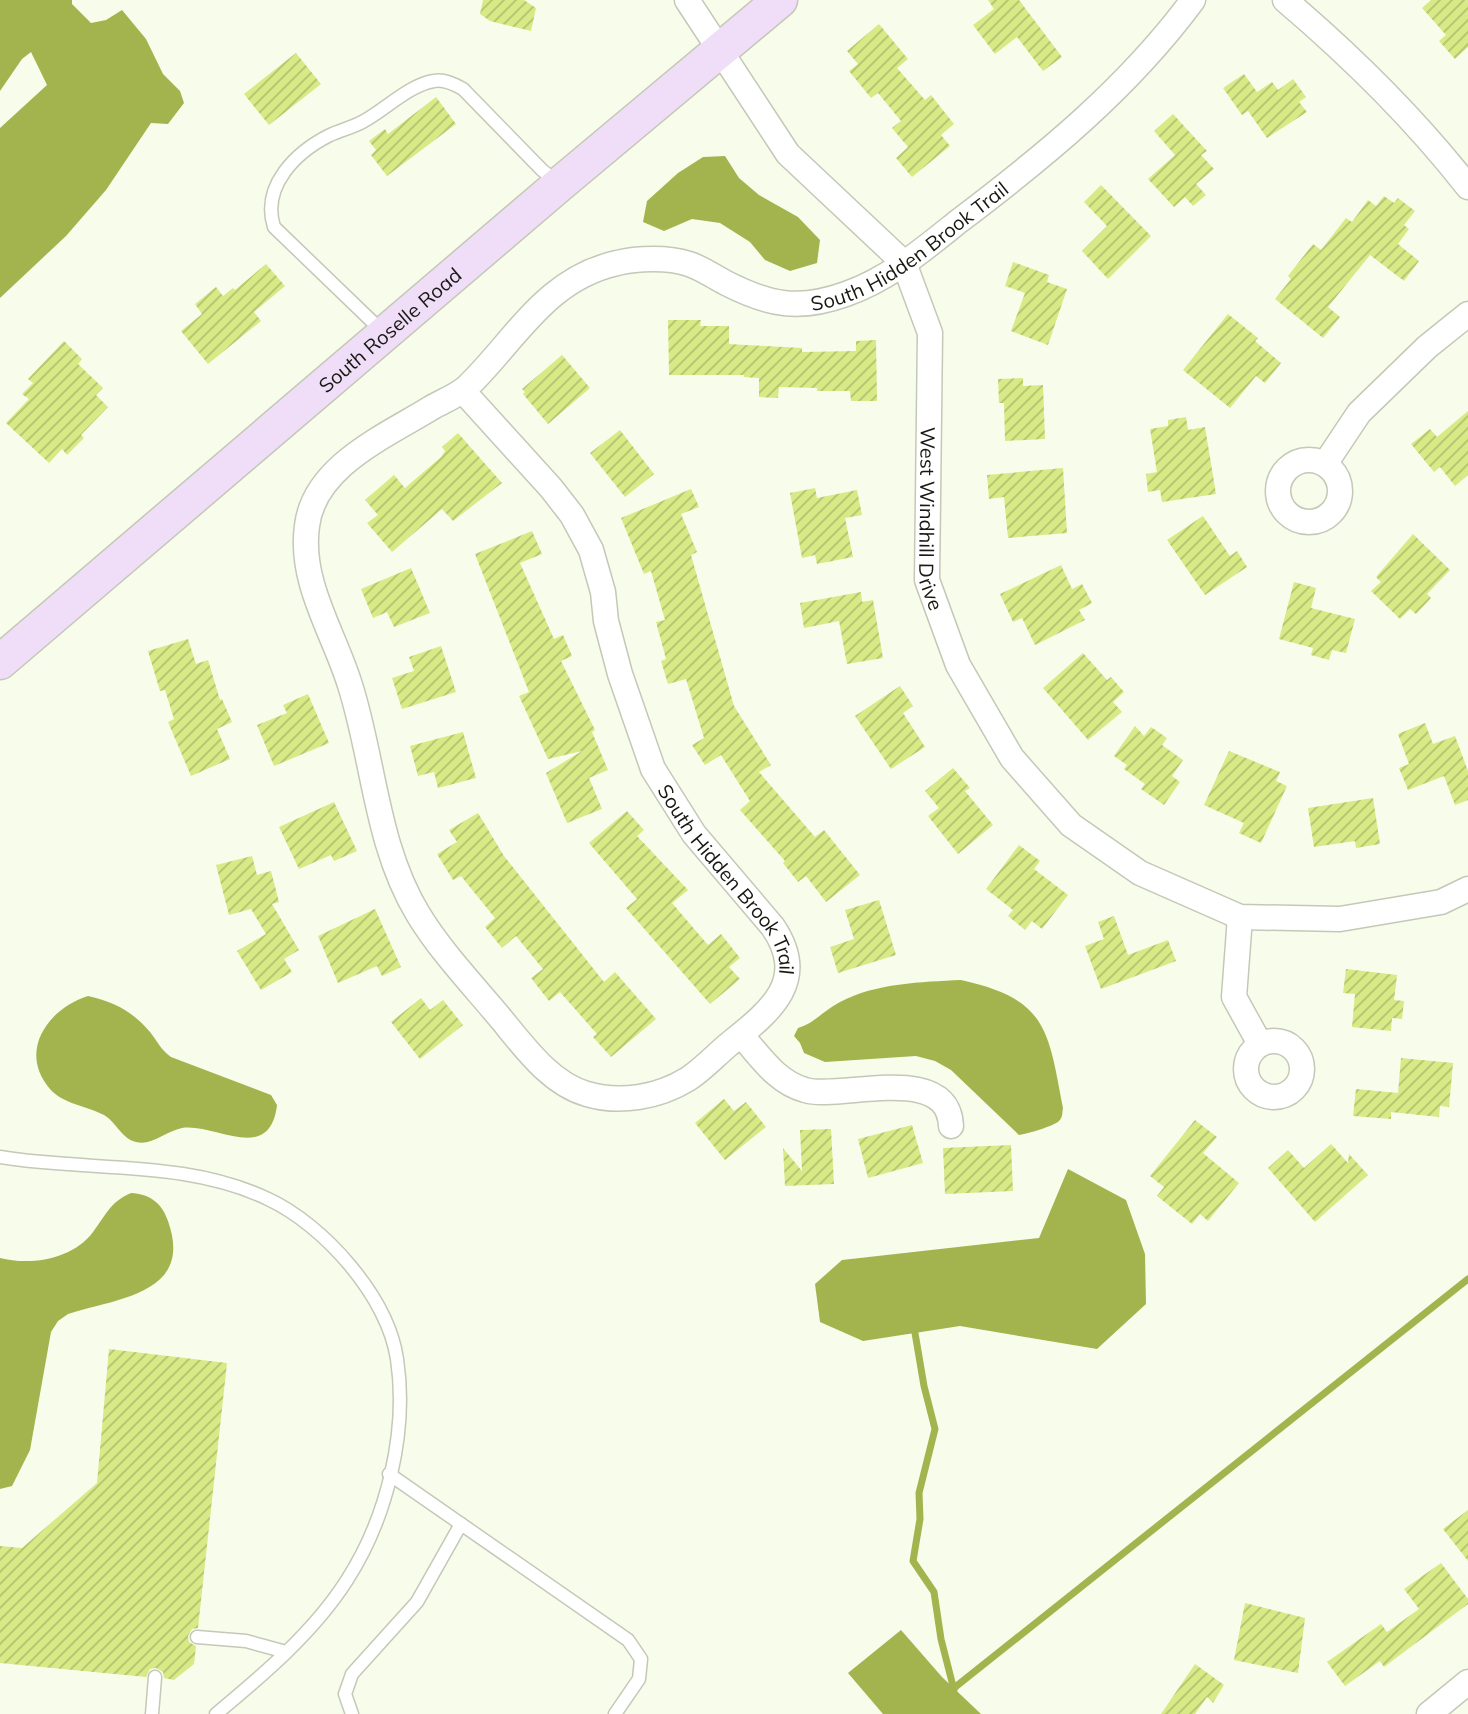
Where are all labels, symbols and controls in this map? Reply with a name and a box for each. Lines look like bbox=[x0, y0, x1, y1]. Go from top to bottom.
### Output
street label: South Hidden Brook Trail bbox=[808, 176, 1013, 315]
street label: South Roselle Road bbox=[313, 262, 466, 398]
street label: West Windhill Drive bbox=[914, 427, 949, 614]
street label: South Hidden Brook Trail bbox=[653, 779, 800, 976]

